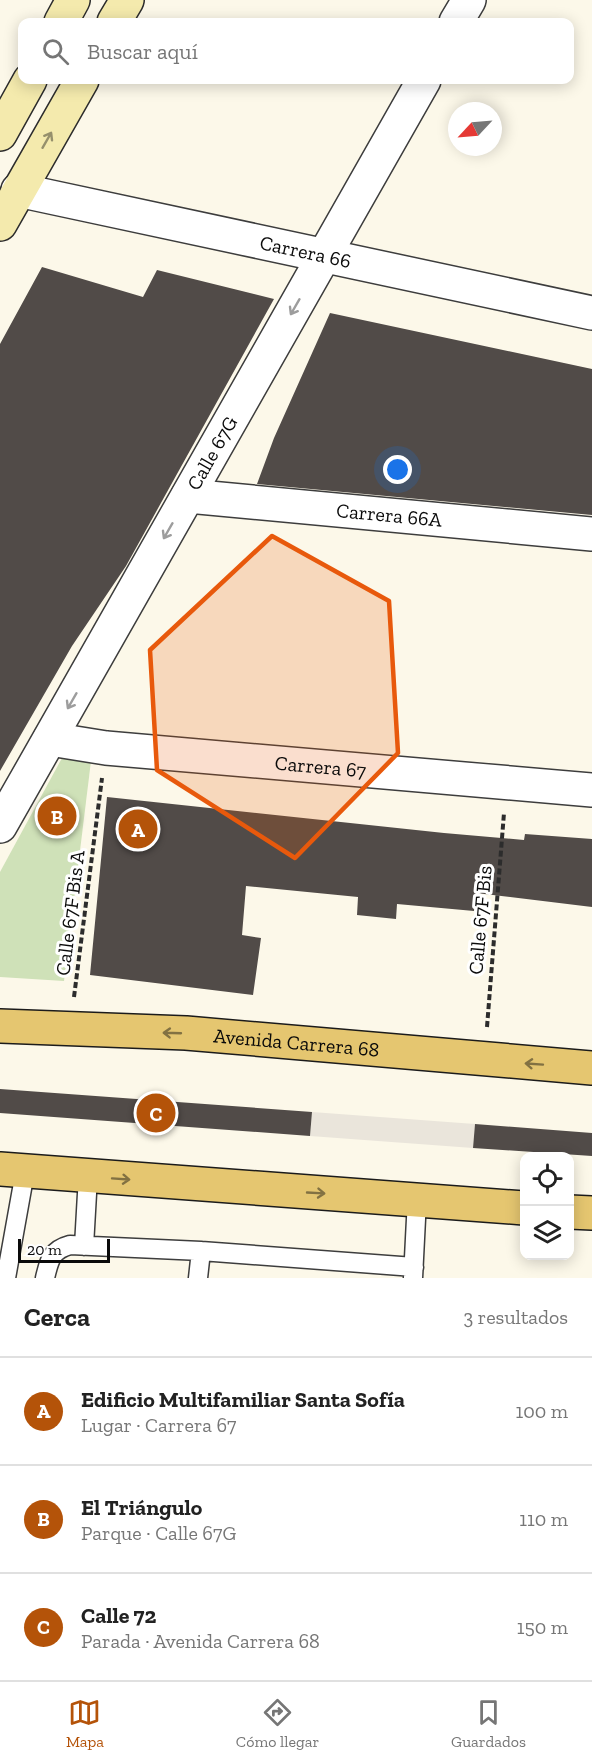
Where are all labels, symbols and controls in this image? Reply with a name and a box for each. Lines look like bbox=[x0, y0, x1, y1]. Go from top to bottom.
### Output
search box bbox=[18, 18, 574, 84]
icon: search bbox=[39, 35, 72, 68]
text: Buscar aquí bbox=[87, 38, 198, 65]
north arrow bbox=[448, 102, 502, 156]
one-way arrow bbox=[42, 131, 54, 148]
street label: Carrera 66 bbox=[258, 230, 353, 273]
one-way arrow bbox=[289, 298, 301, 315]
street label: Calle 67G bbox=[182, 412, 243, 494]
your location bbox=[383, 455, 412, 484]
street label: Carrera 66A bbox=[335, 498, 444, 532]
one-way arrow bbox=[162, 522, 174, 539]
one-way arrow bbox=[65, 692, 77, 709]
street label: Carrera 67 bbox=[274, 751, 368, 782]
pin: B bbox=[38, 794, 76, 838]
pin: A bbox=[118, 806, 158, 852]
street label: Calle 67F Bis A bbox=[50, 848, 90, 977]
street label: Calle 67F Bis bbox=[463, 865, 497, 975]
street label: Avenida Carrera 68 bbox=[213, 1023, 380, 1062]
one-way arrow bbox=[163, 1027, 182, 1038]
one-way arrow bbox=[524, 1058, 544, 1069]
pin: C bbox=[136, 1090, 176, 1136]
map controls bbox=[520, 1152, 574, 1260]
button: locate bbox=[520, 1152, 574, 1206]
one-way arrow bbox=[111, 1173, 131, 1184]
one-way arrow bbox=[305, 1188, 325, 1199]
button: layers bbox=[520, 1206, 574, 1260]
scale bar bbox=[18, 1236, 110, 1264]
text: 20 m bbox=[27, 1240, 62, 1259]
text: Cerca bbox=[24, 1301, 90, 1333]
text: 3 resultados bbox=[464, 1305, 568, 1329]
text: Edificio Multifamiliar Santa Sofía bbox=[81, 1386, 405, 1413]
text: A bbox=[37, 1399, 50, 1423]
text: 100 m bbox=[515, 1399, 568, 1423]
text: Lugar · Carrera 67 bbox=[81, 1413, 237, 1437]
text: El Triángulo bbox=[81, 1494, 202, 1521]
text: B bbox=[37, 1507, 50, 1531]
text: 110 m bbox=[519, 1507, 568, 1531]
text: Parque · Calle 67G bbox=[81, 1521, 236, 1545]
text: Calle 72 bbox=[81, 1602, 156, 1629]
text: C bbox=[37, 1615, 50, 1639]
text: 150 m bbox=[517, 1615, 568, 1639]
text: Parada · Avenida Carrera 68 bbox=[81, 1629, 320, 1653]
tab: Mapa bbox=[66, 1696, 104, 1751]
tab: Cómo llegar bbox=[236, 1696, 319, 1751]
tab: Guardados bbox=[451, 1696, 526, 1751]

